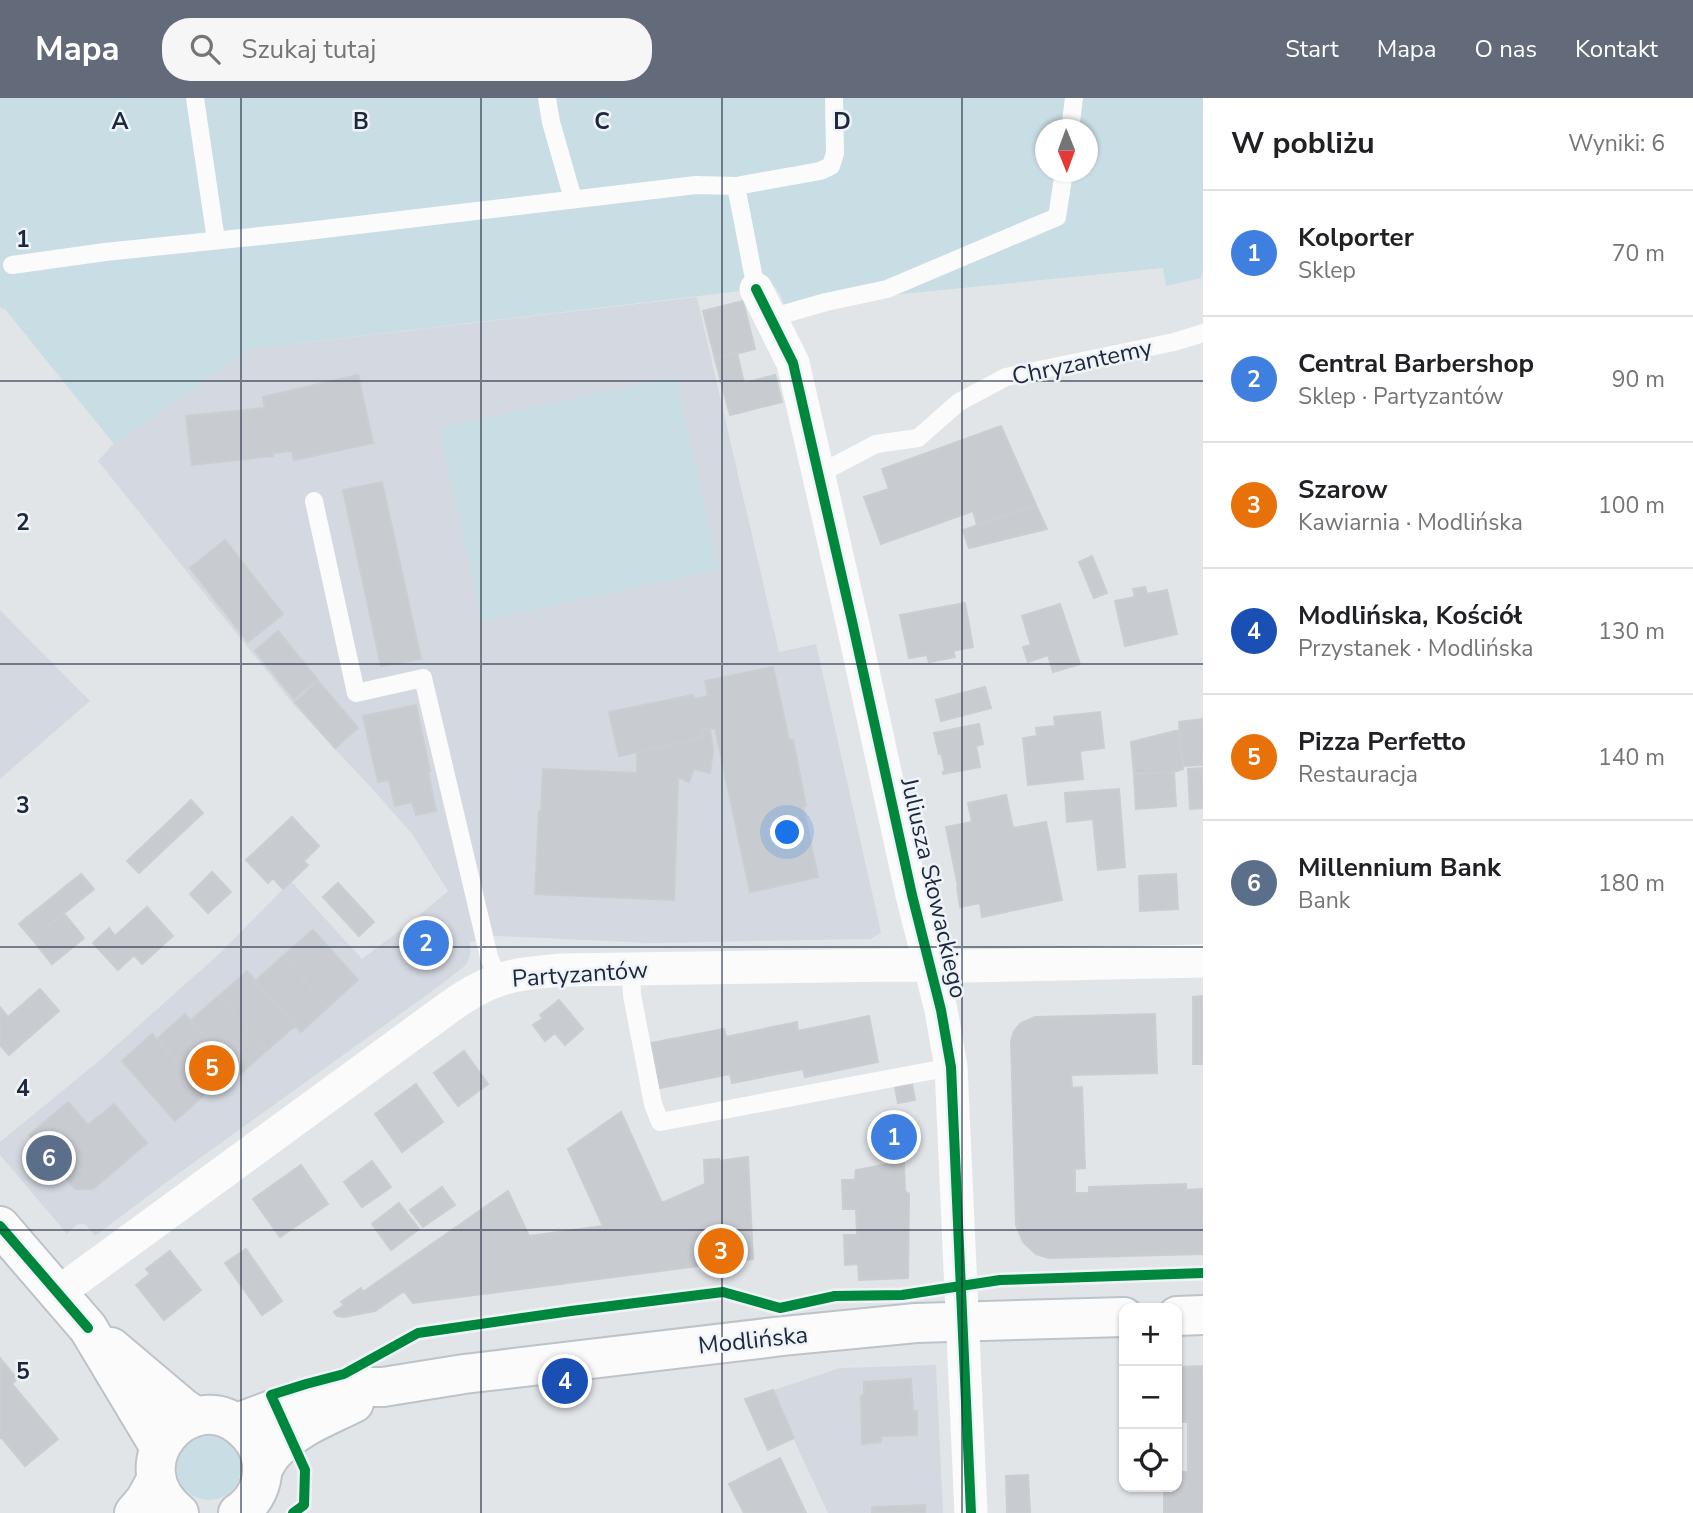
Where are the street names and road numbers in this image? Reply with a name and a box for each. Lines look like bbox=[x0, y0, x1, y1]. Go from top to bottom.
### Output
street label: Chryzantemy bbox=[1009, 331, 1156, 392]
street label: Juliusza Słowackiego bbox=[893, 774, 975, 1001]
street label: Partyzantów bbox=[511, 953, 649, 995]
street label: Modlińska bbox=[696, 1318, 810, 1362]

